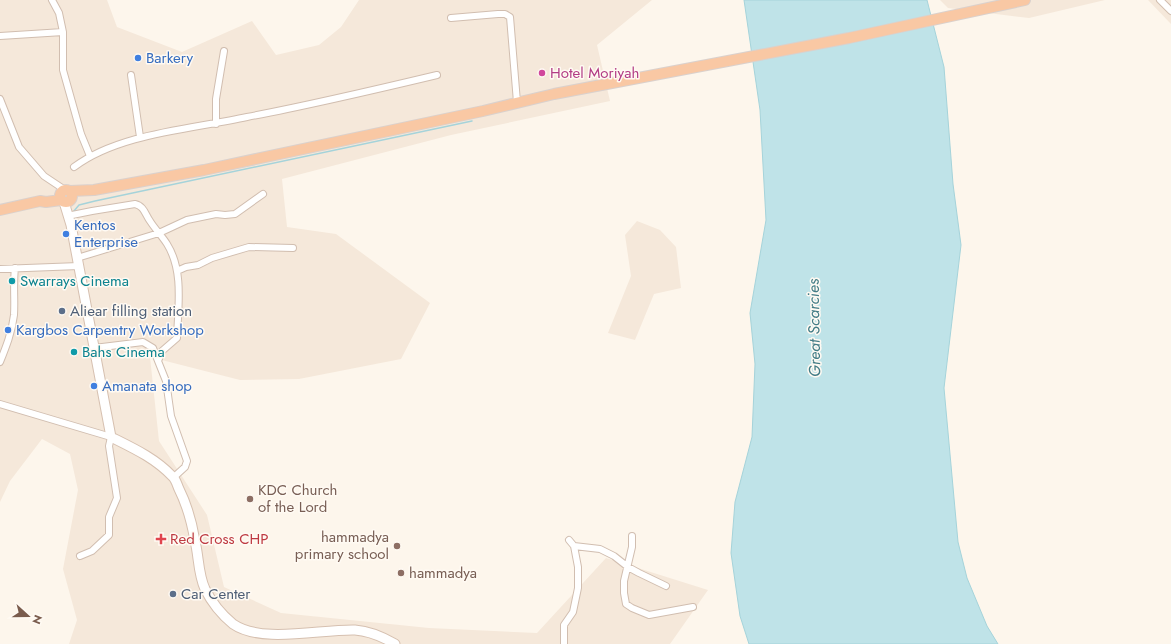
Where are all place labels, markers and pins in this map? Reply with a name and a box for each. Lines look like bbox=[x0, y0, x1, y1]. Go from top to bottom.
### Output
place label: Barkery bbox=[146, 47, 193, 69]
marker: Barkery bbox=[133, 53, 143, 63]
place label: Hotel Moriyah bbox=[550, 62, 639, 84]
marker: Hotel Moriyah bbox=[537, 68, 547, 78]
place label: Kentos Enterprise bbox=[74, 214, 138, 253]
marker: Kentos Enterprise bbox=[61, 229, 71, 239]
place label: Swarrays Cinema bbox=[20, 270, 129, 292]
marker: Swarrays Cinema bbox=[7, 276, 17, 286]
place label: Aliear filling station bbox=[70, 300, 192, 322]
marker: Aliear filling station bbox=[57, 306, 67, 316]
place label: Kargbos Carpentry Workshop bbox=[16, 319, 204, 341]
marker: Kargbos Carpentry Workshop bbox=[3, 325, 13, 335]
place label: Bahs Cinema bbox=[82, 341, 165, 363]
marker: Bahs Cinema bbox=[69, 347, 79, 357]
place label: Amanata shop bbox=[102, 375, 192, 397]
marker: Amanata shop bbox=[89, 381, 99, 391]
place label: KDC Church of the Lord bbox=[258, 479, 337, 518]
marker: KDC Church of the Lord bbox=[245, 494, 255, 504]
place label: hammadya primary school bbox=[295, 526, 389, 565]
place label: Red Cross CHP bbox=[170, 528, 268, 550]
marker: Red Cross CHP bbox=[155, 533, 167, 545]
marker: hammadya primary school bbox=[392, 541, 402, 551]
place label: hammadya bbox=[409, 562, 477, 584]
marker: hammadya bbox=[396, 568, 406, 578]
place label: Car Center bbox=[181, 583, 251, 605]
marker: Car Center bbox=[168, 589, 178, 599]

